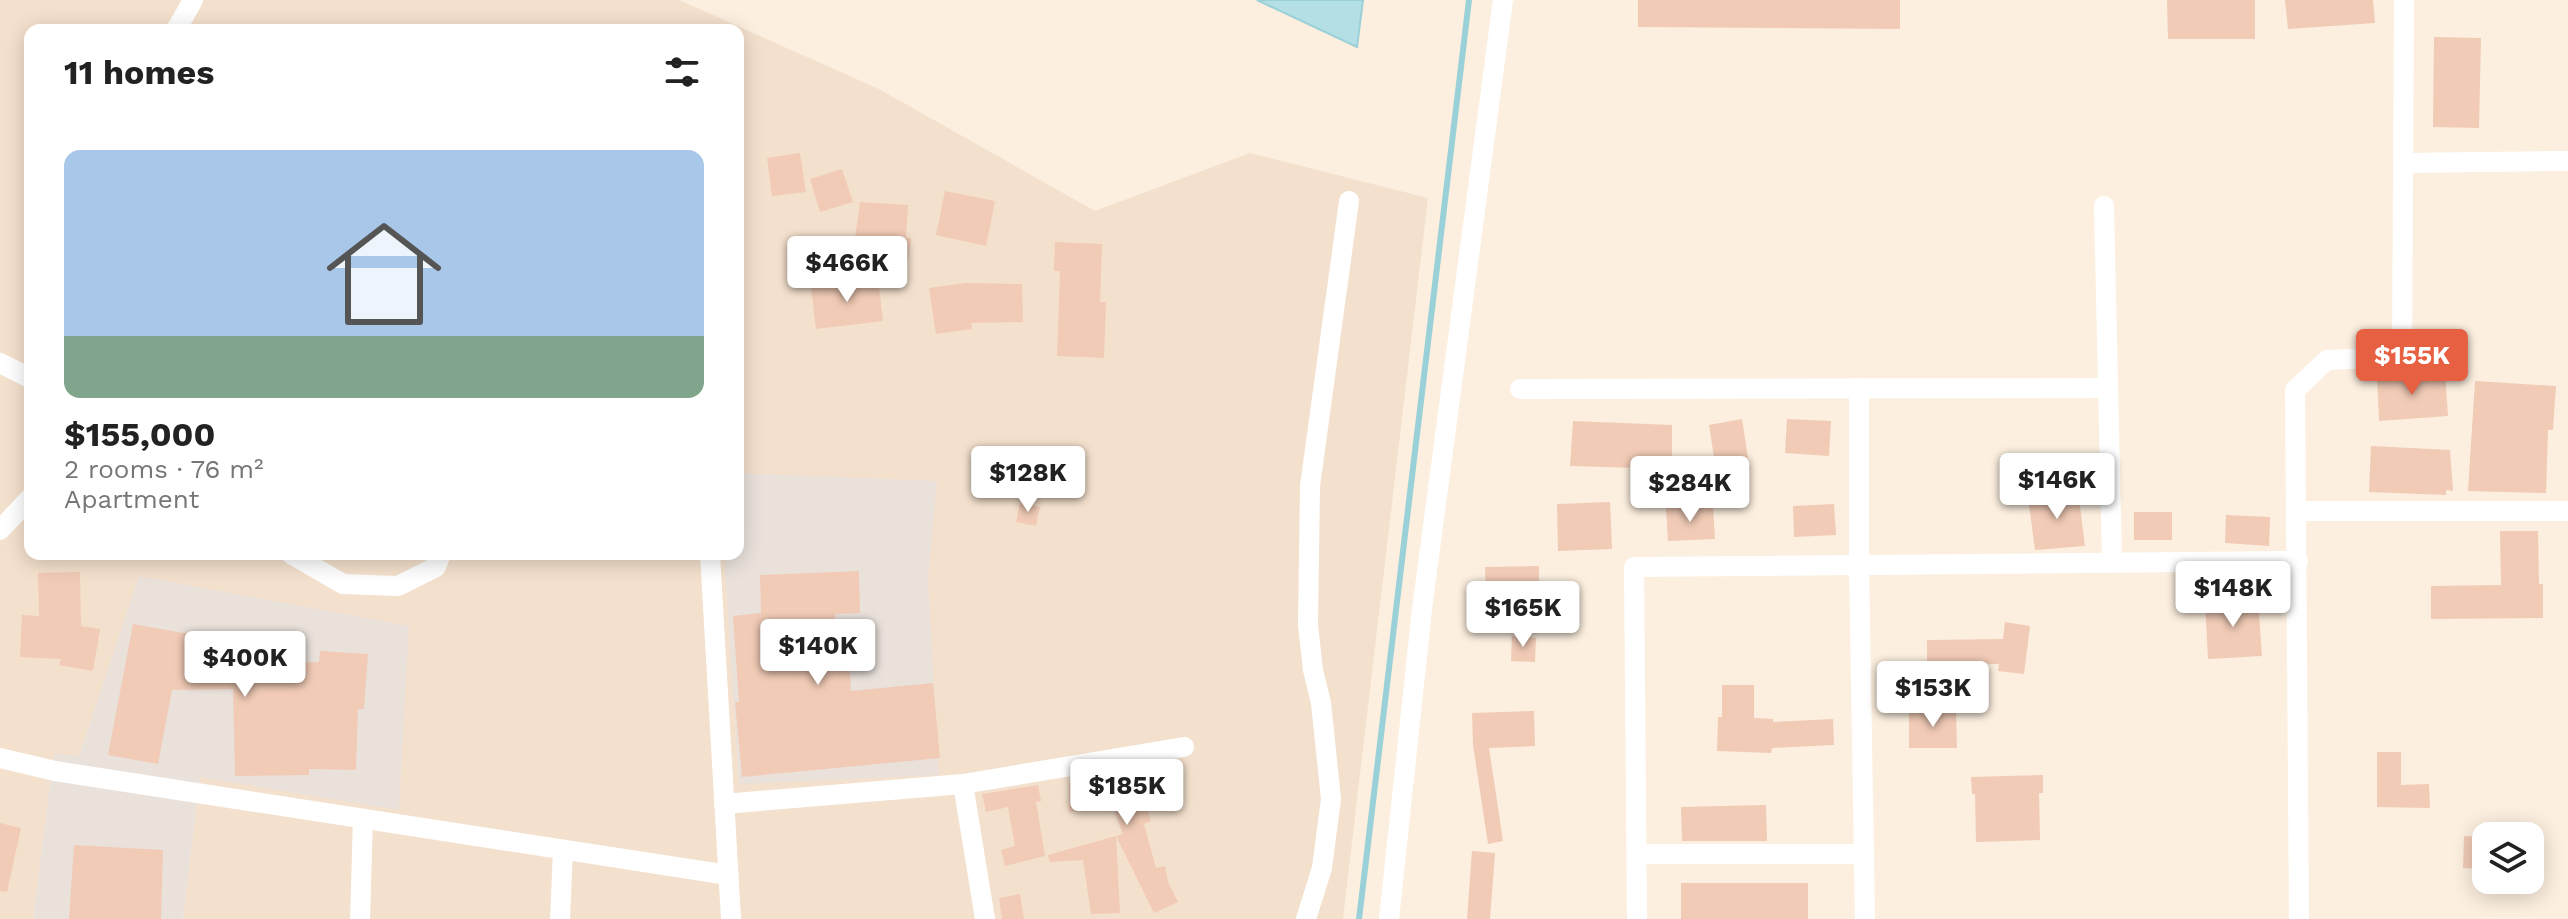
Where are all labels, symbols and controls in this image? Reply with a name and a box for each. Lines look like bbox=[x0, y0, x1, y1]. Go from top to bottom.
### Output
icon: filters bbox=[660, 50, 704, 94]
text: 11 homes bbox=[64, 52, 214, 92]
icon: home bbox=[312, 202, 456, 346]
pin: $466K bbox=[791, 236, 903, 304]
text: $466K bbox=[805, 247, 889, 277]
pin: $155K bbox=[2356, 329, 2468, 397]
text: $155K bbox=[2374, 340, 2450, 370]
text: $155,000 bbox=[64, 414, 215, 454]
pin: $128K bbox=[972, 446, 1084, 514]
pin: $146K bbox=[2001, 453, 2113, 521]
text: 2 rooms · 76 m² bbox=[64, 454, 263, 484]
pin: $284K bbox=[1634, 456, 1746, 524]
text: $128K bbox=[989, 457, 1067, 487]
text: $146K bbox=[2018, 464, 2096, 494]
text: $284K bbox=[1648, 467, 1732, 497]
text: Apartment bbox=[64, 484, 200, 514]
pin: $148K bbox=[2177, 561, 2289, 629]
text: $148K bbox=[2194, 572, 2273, 602]
pin: $165K bbox=[1467, 581, 1579, 649]
text: $165K bbox=[1484, 592, 1562, 622]
pin: $140K bbox=[762, 619, 874, 687]
text: $140K bbox=[778, 630, 858, 660]
pin: $400K bbox=[189, 631, 301, 699]
text: $400K bbox=[203, 642, 287, 672]
pin: $153K bbox=[1877, 661, 1989, 729]
text: $153K bbox=[1895, 672, 1971, 702]
pin: $185K bbox=[1071, 759, 1183, 827]
text: $185K bbox=[1088, 770, 1166, 800]
map controls bbox=[2472, 822, 2544, 894]
button: layers bbox=[2472, 822, 2544, 894]

